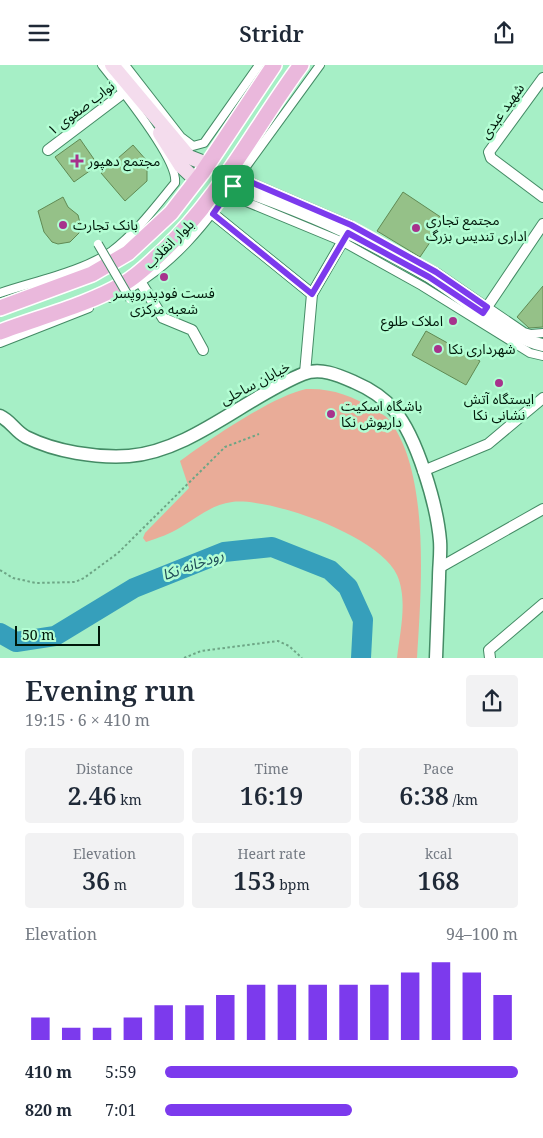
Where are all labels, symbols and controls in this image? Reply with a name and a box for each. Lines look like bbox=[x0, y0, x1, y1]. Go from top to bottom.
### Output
text: Stridr bbox=[239, 18, 304, 48]
icon: menu bbox=[25, 19, 53, 47]
icon: share bbox=[490, 19, 518, 47]
street label: نواب صفوی ۱ bbox=[43, 76, 118, 139]
street label: شهید عبدی bbox=[475, 79, 528, 142]
place label: مجتمع دهپور bbox=[87, 151, 160, 172]
marker: مجتمع دهپور bbox=[70, 154, 84, 168]
pin bbox=[212, 165, 254, 207]
icon: arrive bbox=[219, 172, 247, 200]
place label: مجتمع تجاری اداری تندیس بزرگ bbox=[426, 210, 527, 245]
street label: بلوار انقلاب bbox=[140, 214, 198, 273]
place label: بانک تجارت bbox=[73, 215, 138, 234]
marker: بانک تجارت bbox=[57, 219, 69, 231]
marker: مجتمع تجاری اداری تندیس بزرگ bbox=[410, 222, 422, 234]
marker: فست فودپدروپسر شعبه مرکزی bbox=[158, 271, 170, 283]
place label: فست فودپدروپسر شعبه مرکزی bbox=[112, 283, 215, 318]
place label: املاک طلوع bbox=[381, 311, 443, 332]
marker: املاک طلوع bbox=[447, 315, 459, 327]
place label: شهرداری نکا bbox=[448, 339, 516, 358]
marker: شهرداری نکا bbox=[432, 343, 444, 355]
street label: خیابان ساحلی bbox=[217, 356, 293, 409]
marker: ایستگاه آتش نشانی نکا bbox=[493, 377, 505, 389]
place label: ایستگاه آتش نشانی نکا bbox=[464, 389, 534, 424]
place label: باشگاه اسکیت داریوش نکا bbox=[341, 396, 422, 431]
marker: باشگاه اسکیت داریوش نکا bbox=[325, 408, 337, 420]
water label: رودخانه نکا bbox=[159, 544, 227, 584]
scale bar bbox=[15, 623, 100, 646]
text: 50 m bbox=[22, 625, 55, 644]
text: Evening run bbox=[25, 671, 195, 709]
button: share bbox=[466, 675, 518, 727]
text: 19:15 · 6 × 410 m bbox=[25, 709, 150, 731]
text: Distance bbox=[76, 759, 133, 778]
text: Time bbox=[255, 759, 288, 778]
text: Pace bbox=[423, 759, 454, 778]
text: 2.46 bbox=[67, 778, 117, 812]
text: 16:19 bbox=[240, 778, 303, 812]
text: 6:38 bbox=[399, 778, 449, 812]
text: km bbox=[117, 790, 142, 809]
text: /km bbox=[449, 790, 478, 809]
text: Elevation bbox=[73, 844, 136, 863]
text: Heart rate bbox=[237, 844, 306, 863]
text: kcal bbox=[425, 844, 452, 863]
text: 36 bbox=[82, 863, 110, 897]
text: 153 bbox=[233, 863, 276, 897]
text: 168 bbox=[417, 863, 460, 897]
text: m bbox=[110, 875, 127, 894]
text: bpm bbox=[276, 875, 310, 894]
text: Elevation bbox=[25, 923, 97, 945]
text: 94–100 m bbox=[446, 923, 518, 945]
text: 410 m bbox=[25, 1061, 72, 1083]
text: 5:59 bbox=[105, 1061, 136, 1083]
text: 820 m bbox=[25, 1099, 72, 1121]
text: 7:01 bbox=[105, 1099, 136, 1121]

